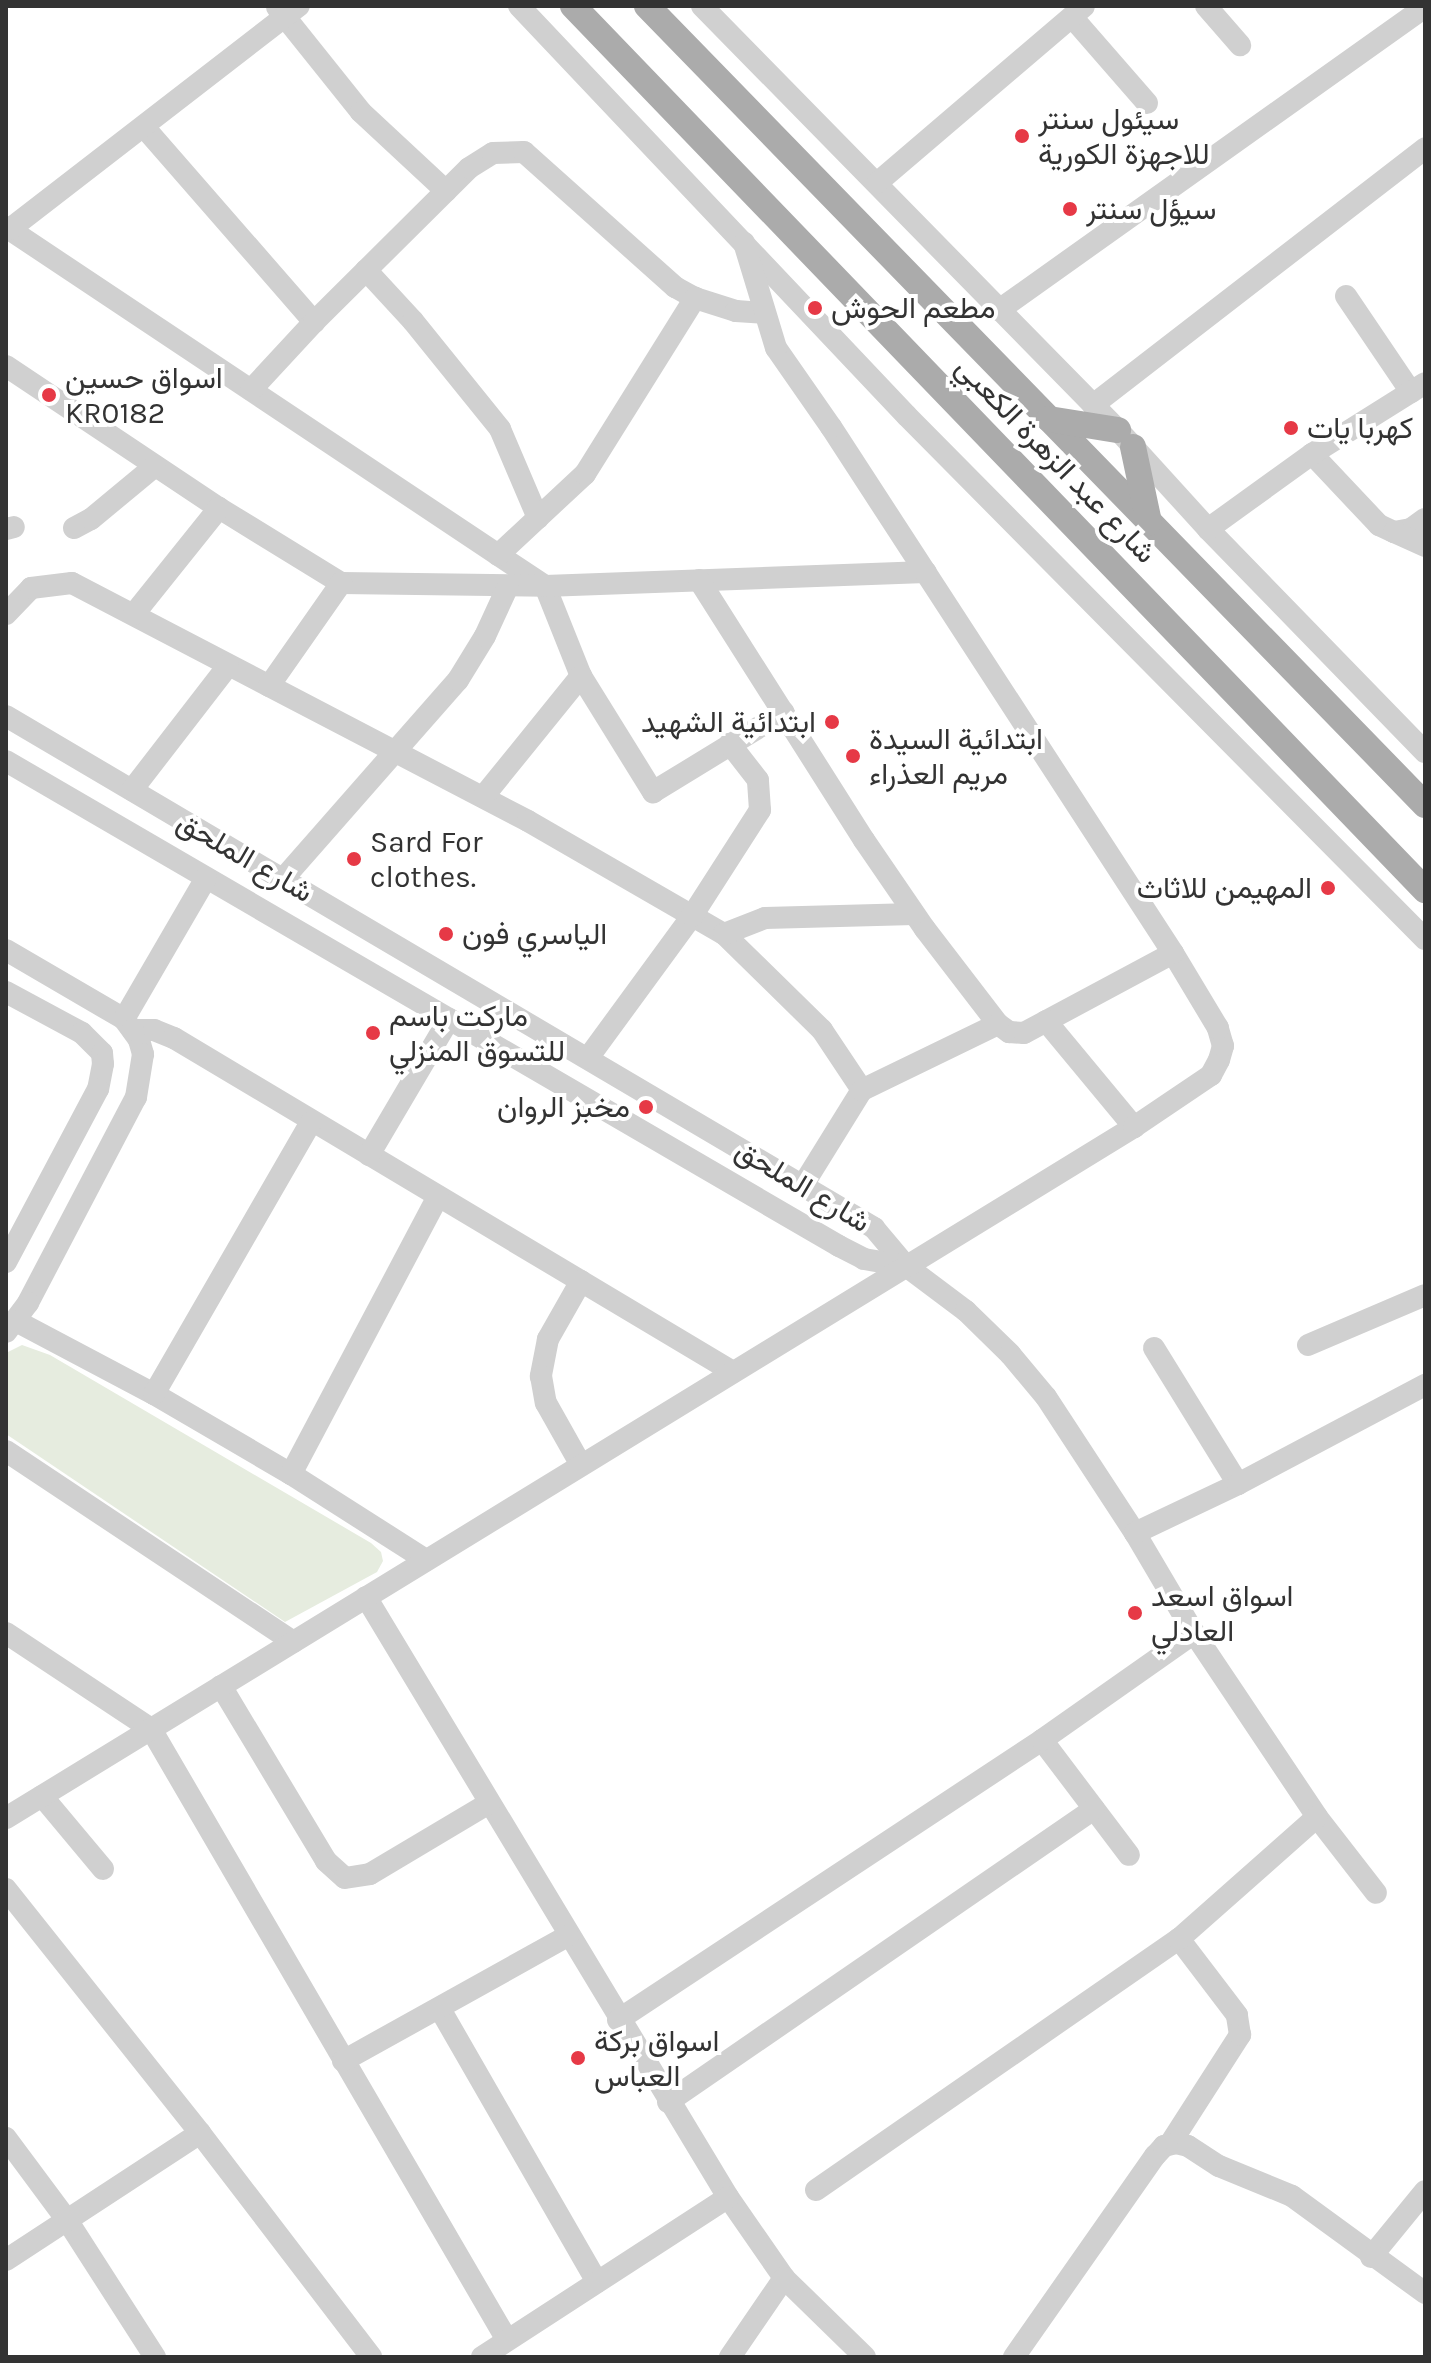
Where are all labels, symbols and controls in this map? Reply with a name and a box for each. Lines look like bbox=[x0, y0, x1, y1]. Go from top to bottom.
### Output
place label: سيئول سنتر للاجهزة الكورية bbox=[1038, 101, 1210, 172]
marker: سيئول سنتر للاجهزة الكورية bbox=[1013, 127, 1031, 145]
place label: سيؤل سنتر bbox=[1086, 191, 1216, 227]
marker: سيؤل سنتر bbox=[1061, 200, 1079, 218]
place label: مطعم الحوش bbox=[831, 290, 995, 326]
marker: مطعم الحوش bbox=[806, 299, 824, 317]
street label: شارع عبد الزهرة الكعبي bbox=[948, 349, 1164, 571]
place label: اسواق حسين KR0182 bbox=[65, 360, 223, 430]
marker: اسواق حسين KR0182 bbox=[40, 386, 58, 404]
place label: كهربا يات bbox=[1307, 410, 1413, 446]
marker: كهربا يات bbox=[1282, 419, 1300, 437]
place label: ابتدائية الشهيد bbox=[641, 704, 816, 740]
marker: ابتدائية الشهيد bbox=[823, 713, 841, 731]
place label: ابتدائية السيدة مريم العذراء bbox=[869, 721, 1043, 792]
marker: ابتدائية السيدة مريم العذراء bbox=[844, 747, 862, 765]
street label: شارع الملحق bbox=[171, 804, 319, 910]
place label: Sard For clothes. bbox=[370, 824, 483, 894]
marker: Sard For clothes. bbox=[345, 850, 363, 868]
place label: المهيمن للاثاث bbox=[1137, 870, 1312, 906]
marker: المهيمن للاثاث bbox=[1319, 879, 1337, 897]
place label: الياسري فون bbox=[462, 916, 607, 952]
marker: الياسري فون bbox=[437, 925, 455, 943]
place label: ماركت باسم للتسوق المنزلي bbox=[389, 998, 565, 1068]
marker: ماركت باسم للتسوق المنزلي bbox=[364, 1024, 382, 1042]
place label: مخبز الروان bbox=[497, 1089, 630, 1125]
marker: مخبز الروان bbox=[637, 1098, 655, 1116]
street label: شارع الملحق bbox=[729, 1132, 877, 1240]
place label: اسواق اسعد العادلي bbox=[1151, 1578, 1294, 1648]
marker: اسواق اسعد العادلي bbox=[1126, 1604, 1144, 1622]
place label: اسواق بركة العباس bbox=[594, 2023, 719, 2094]
marker: اسواق بركة العباس bbox=[569, 2049, 587, 2067]

